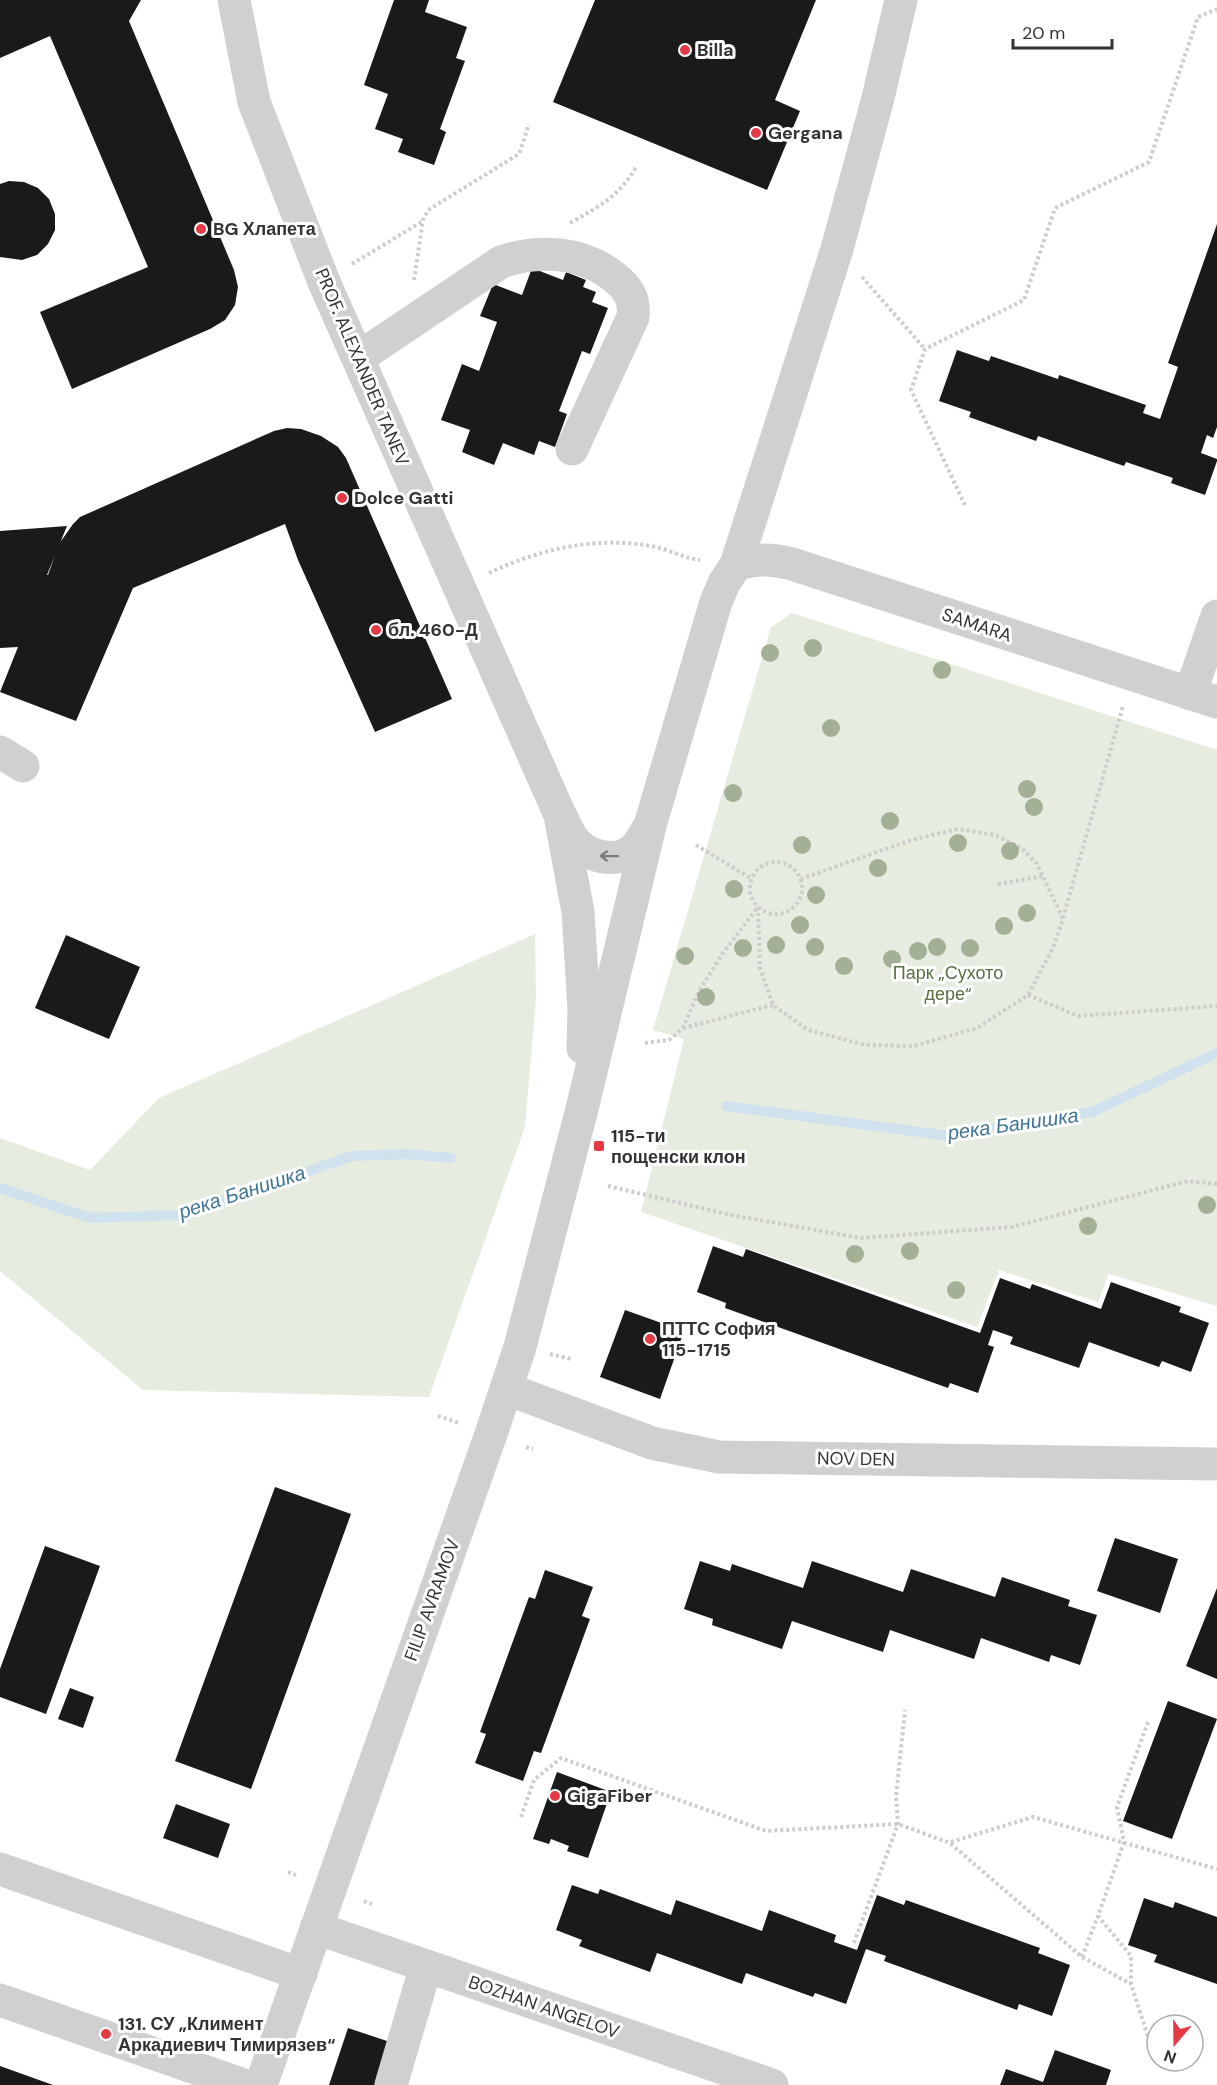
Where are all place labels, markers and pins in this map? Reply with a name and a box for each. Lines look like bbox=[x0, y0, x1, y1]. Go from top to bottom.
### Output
place label: Billa bbox=[697, 38, 734, 62]
marker: Billa bbox=[678, 43, 692, 57]
place label: Gergana bbox=[768, 121, 843, 145]
marker: Gergana bbox=[749, 126, 763, 140]
place label: BG Хлапета bbox=[213, 217, 317, 241]
marker: BG Хлапета bbox=[194, 222, 208, 236]
place label: Dolce Gatti bbox=[354, 486, 453, 510]
marker: Dolce Gatti bbox=[335, 491, 349, 505]
place label: бл. 460-Д bbox=[388, 618, 478, 642]
marker: бл. 460-Д bbox=[369, 623, 383, 637]
place label: 115-ти пощенски клон bbox=[611, 1124, 746, 1169]
marker: 115-ти пощенски клон bbox=[592, 1139, 606, 1153]
place label: ПТТС София 115-1715 bbox=[662, 1317, 775, 1362]
marker: ПТТС София 115-1715 bbox=[643, 1332, 657, 1346]
place label: GigaFiber bbox=[567, 1784, 652, 1808]
marker: GigaFiber bbox=[548, 1789, 562, 1803]
place label: 131. СУ „Климент Аркадиевич Тимирязев“ bbox=[118, 2012, 335, 2057]
marker: 131. СУ „Климент Аркадиевич Тимирязев“ bbox=[99, 2027, 113, 2041]

